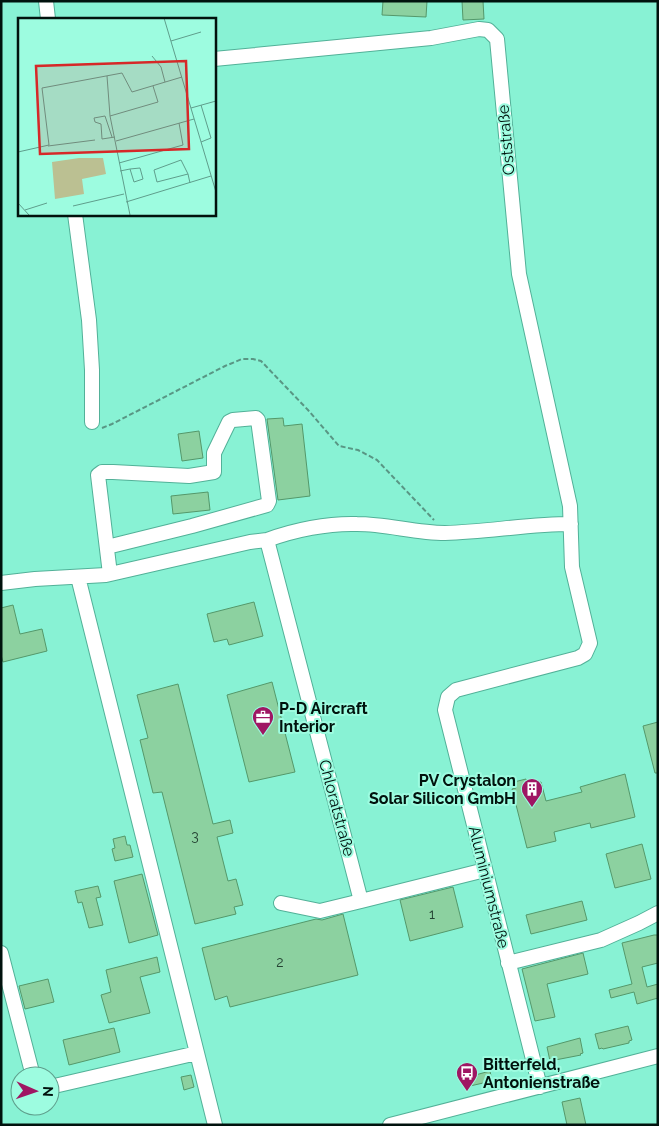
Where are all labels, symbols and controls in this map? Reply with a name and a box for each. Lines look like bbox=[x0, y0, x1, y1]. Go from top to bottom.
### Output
inset map bbox=[18, 18, 215, 215]
street label: Oststraße bbox=[493, 104, 519, 176]
place label: P-D Aircraft Interior bbox=[279, 699, 368, 736]
office icon: P-D Aircraft Interior bbox=[251, 705, 275, 736]
street label: Chloratstraße bbox=[315, 758, 359, 858]
place label: PV Crystalon Solar Silicon GmbH bbox=[369, 771, 516, 808]
building icon: PV Crystalon Solar Silicon GmbH bbox=[520, 777, 544, 808]
street label: Aluminiumstraße bbox=[465, 824, 513, 950]
house number: 3 bbox=[191, 828, 199, 844]
house number: 1 bbox=[429, 906, 435, 922]
house number: 2 bbox=[276, 954, 284, 970]
place label: Bitterfeld, Antonienstraße bbox=[483, 1055, 600, 1092]
bus stop icon: Bitterfeld, Antonienstraße bbox=[455, 1061, 479, 1092]
north arrow bbox=[10, 1066, 60, 1116]
text: N bbox=[40, 1086, 56, 1097]

